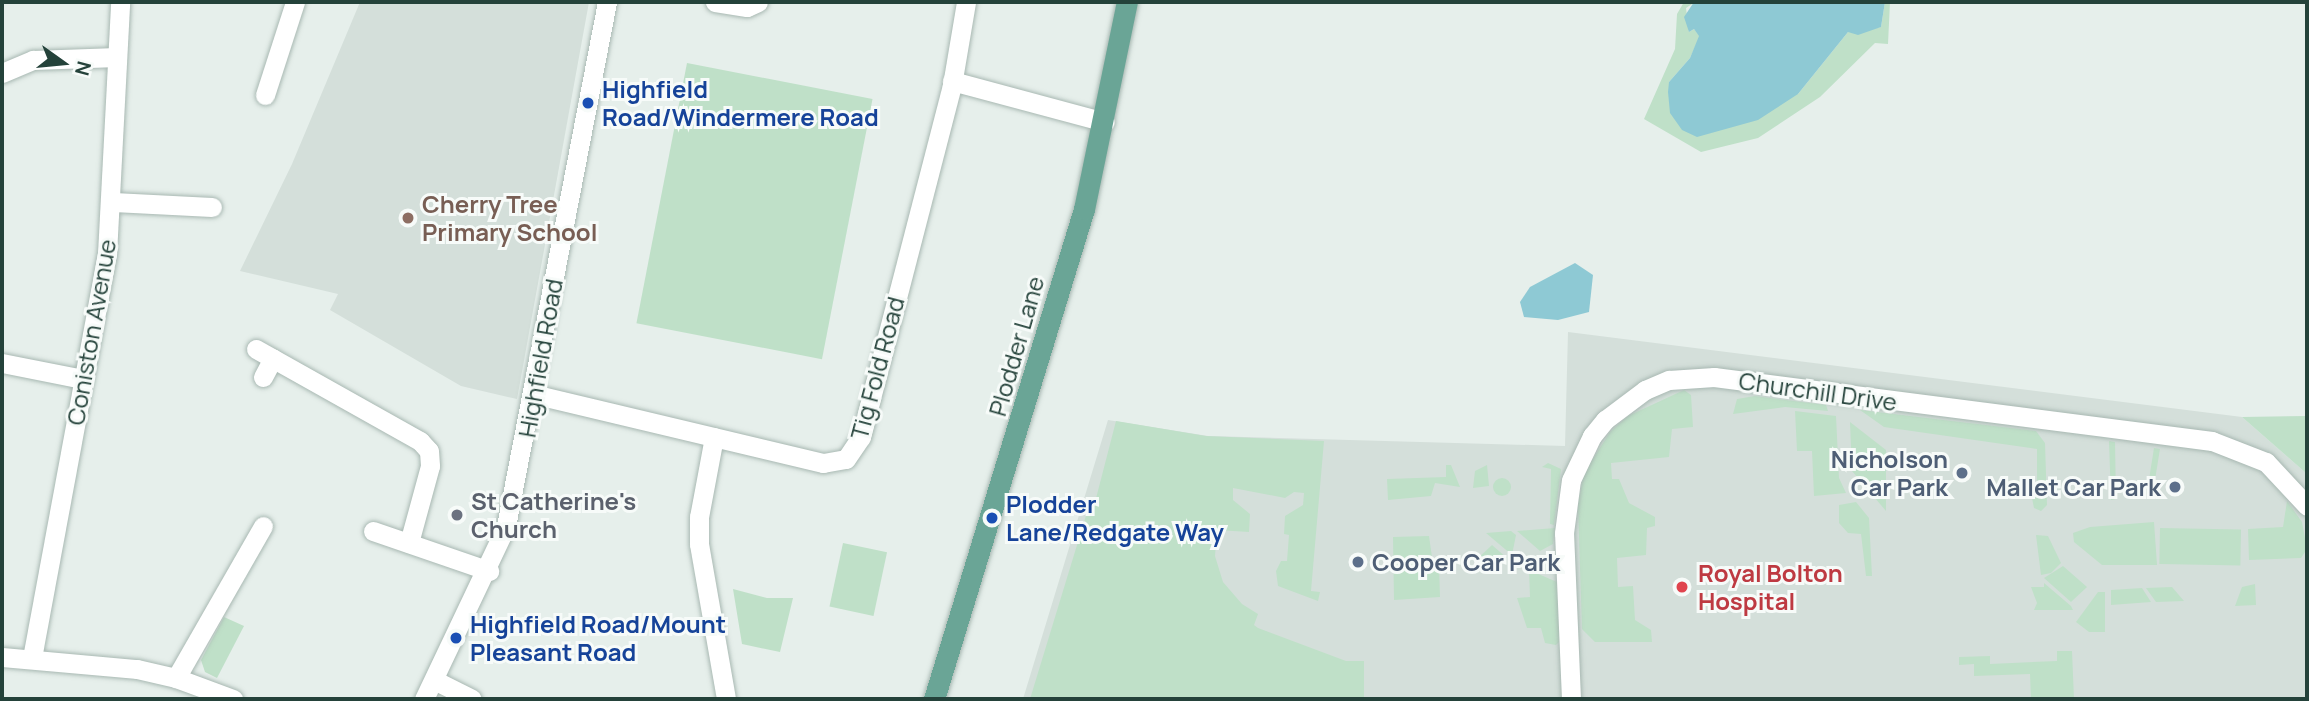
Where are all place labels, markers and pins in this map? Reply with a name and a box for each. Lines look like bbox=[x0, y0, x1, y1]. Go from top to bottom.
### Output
place label: Highfield Road/Windermere Road bbox=[602, 75, 879, 131]
marker: Highfield Road/Windermere Road bbox=[580, 95, 596, 111]
place label: Cherry Tree Primary School bbox=[422, 190, 597, 246]
marker: Cherry Tree Primary School bbox=[400, 210, 416, 226]
place label: Nicholson Car Park bbox=[1831, 445, 1948, 501]
marker: Nicholson Car Park bbox=[1954, 465, 1970, 481]
place label: Mallet Car Park bbox=[1986, 473, 2161, 501]
marker: Mallet Car Park bbox=[2167, 479, 2183, 495]
place label: St Catherine's Church bbox=[471, 487, 636, 543]
place label: Plodder Lane/Redgate Way bbox=[1006, 490, 1224, 546]
marker: St Catherine's Church bbox=[449, 507, 465, 523]
marker: Plodder Lane/Redgate Way bbox=[984, 510, 1000, 526]
place label: Cooper Car Park bbox=[1372, 548, 1560, 576]
marker: Cooper Car Park bbox=[1350, 554, 1366, 570]
place label: Royal Bolton Hospital bbox=[1698, 559, 1843, 615]
marker: Royal Bolton Hospital bbox=[1672, 577, 1692, 597]
place label: Highfield Road/Mount Pleasant Road bbox=[470, 610, 726, 666]
marker: Highfield Road/Mount Pleasant Road bbox=[448, 630, 464, 646]

